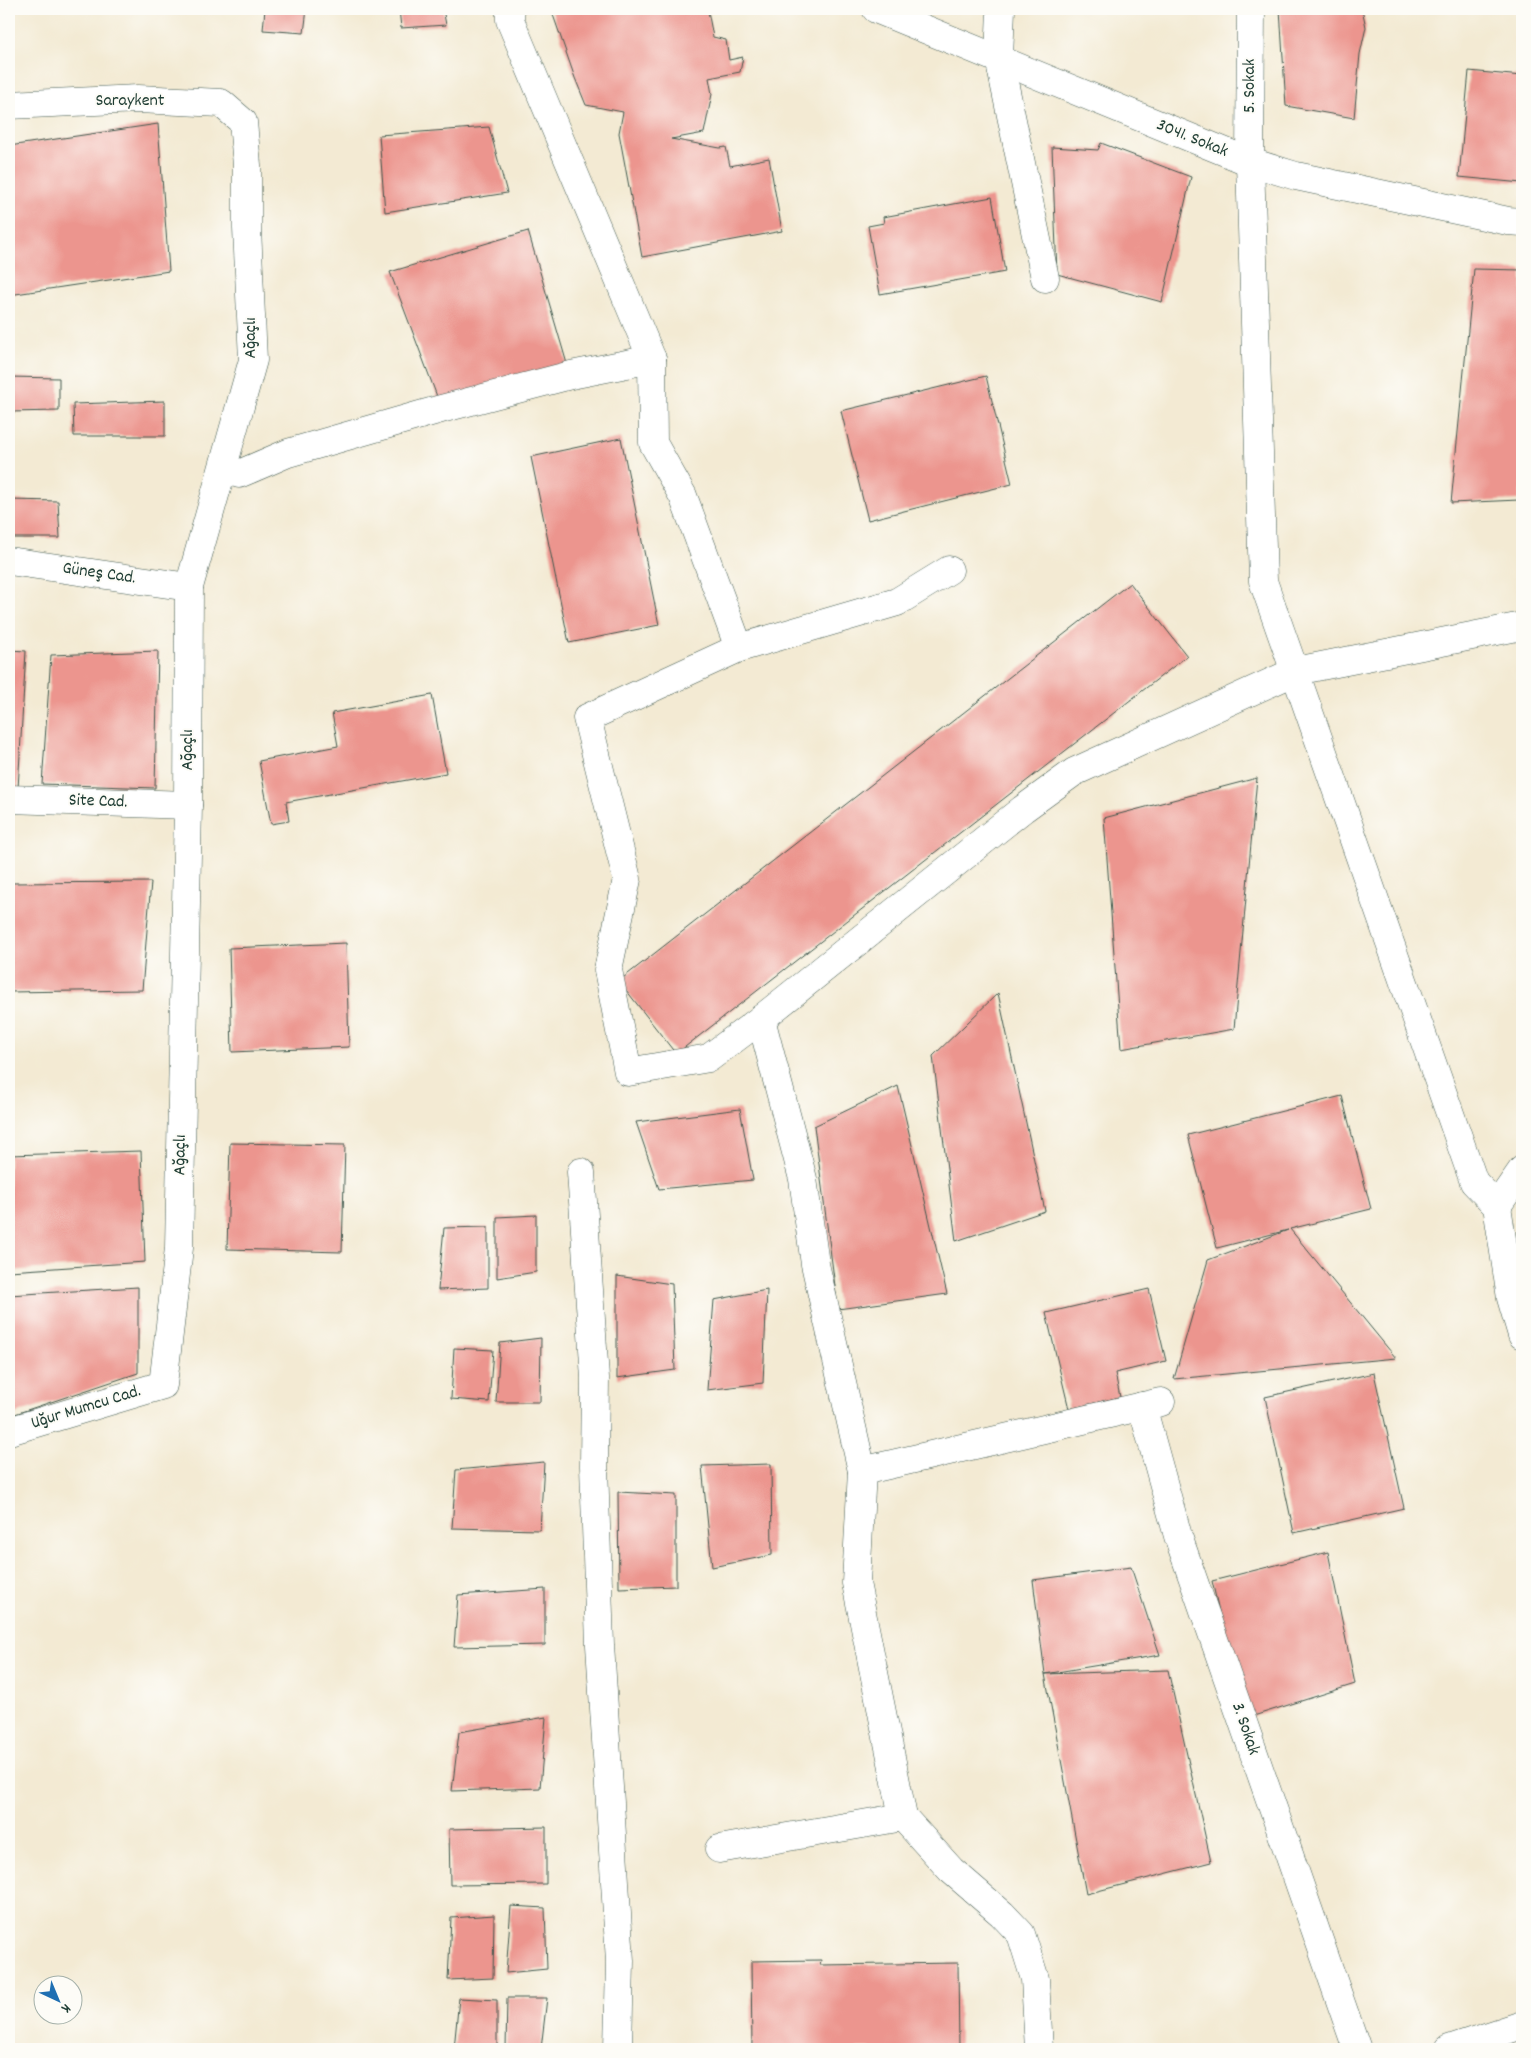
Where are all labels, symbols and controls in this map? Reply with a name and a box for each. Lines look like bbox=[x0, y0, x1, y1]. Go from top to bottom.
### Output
street label: 5. Sokak bbox=[1238, 59, 1263, 113]
street label: Saraykent bbox=[95, 89, 165, 114]
street label: 3041. Sokak bbox=[1152, 113, 1232, 165]
street label: Ağaçlı bbox=[239, 318, 264, 359]
street label: Güneş Cad. bbox=[61, 556, 137, 592]
street label: Ağaçlı bbox=[176, 730, 201, 771]
street label: Site Cad. bbox=[68, 788, 128, 816]
street label: Ağaçlı bbox=[168, 1134, 194, 1176]
street label: Uğur Mumcu Cad. bbox=[28, 1379, 144, 1437]
street label: 3. Sokak bbox=[1224, 1699, 1266, 1759]
north arrow bbox=[32, 1976, 82, 2026]
text: K bbox=[56, 1998, 75, 2018]

